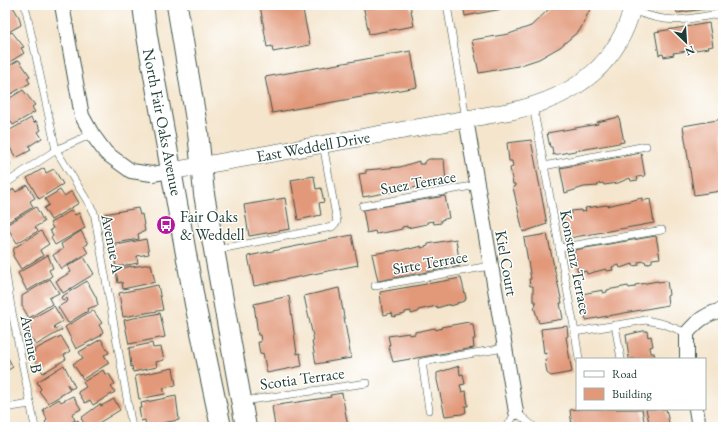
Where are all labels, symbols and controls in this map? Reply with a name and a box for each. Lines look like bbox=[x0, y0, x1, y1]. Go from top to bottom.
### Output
north arrow bbox=[666, 22, 706, 62]
text: N bbox=[683, 43, 697, 59]
street label: North Fair Oaks Avenue bbox=[138, 47, 187, 197]
street label: East Weddell Drive bbox=[255, 126, 372, 167]
street label: Suez Terrace bbox=[379, 166, 457, 199]
place label: Fair Oaks & Weddell bbox=[180, 206, 245, 245]
street label: Konstanz Terrace bbox=[555, 208, 596, 316]
street label: Avenue A bbox=[96, 212, 129, 277]
bus stop icon: Fair Oaks & Weddell bbox=[155, 214, 177, 236]
street label: Kiel Court bbox=[490, 229, 523, 298]
street label: Sirte Terrace bbox=[391, 246, 469, 279]
street label: Avenue B bbox=[15, 312, 47, 375]
legend bbox=[576, 358, 706, 410]
street label: Scotia Terrace bbox=[259, 362, 346, 395]
text: Road bbox=[612, 366, 638, 382]
text: Building bbox=[612, 386, 653, 402]

